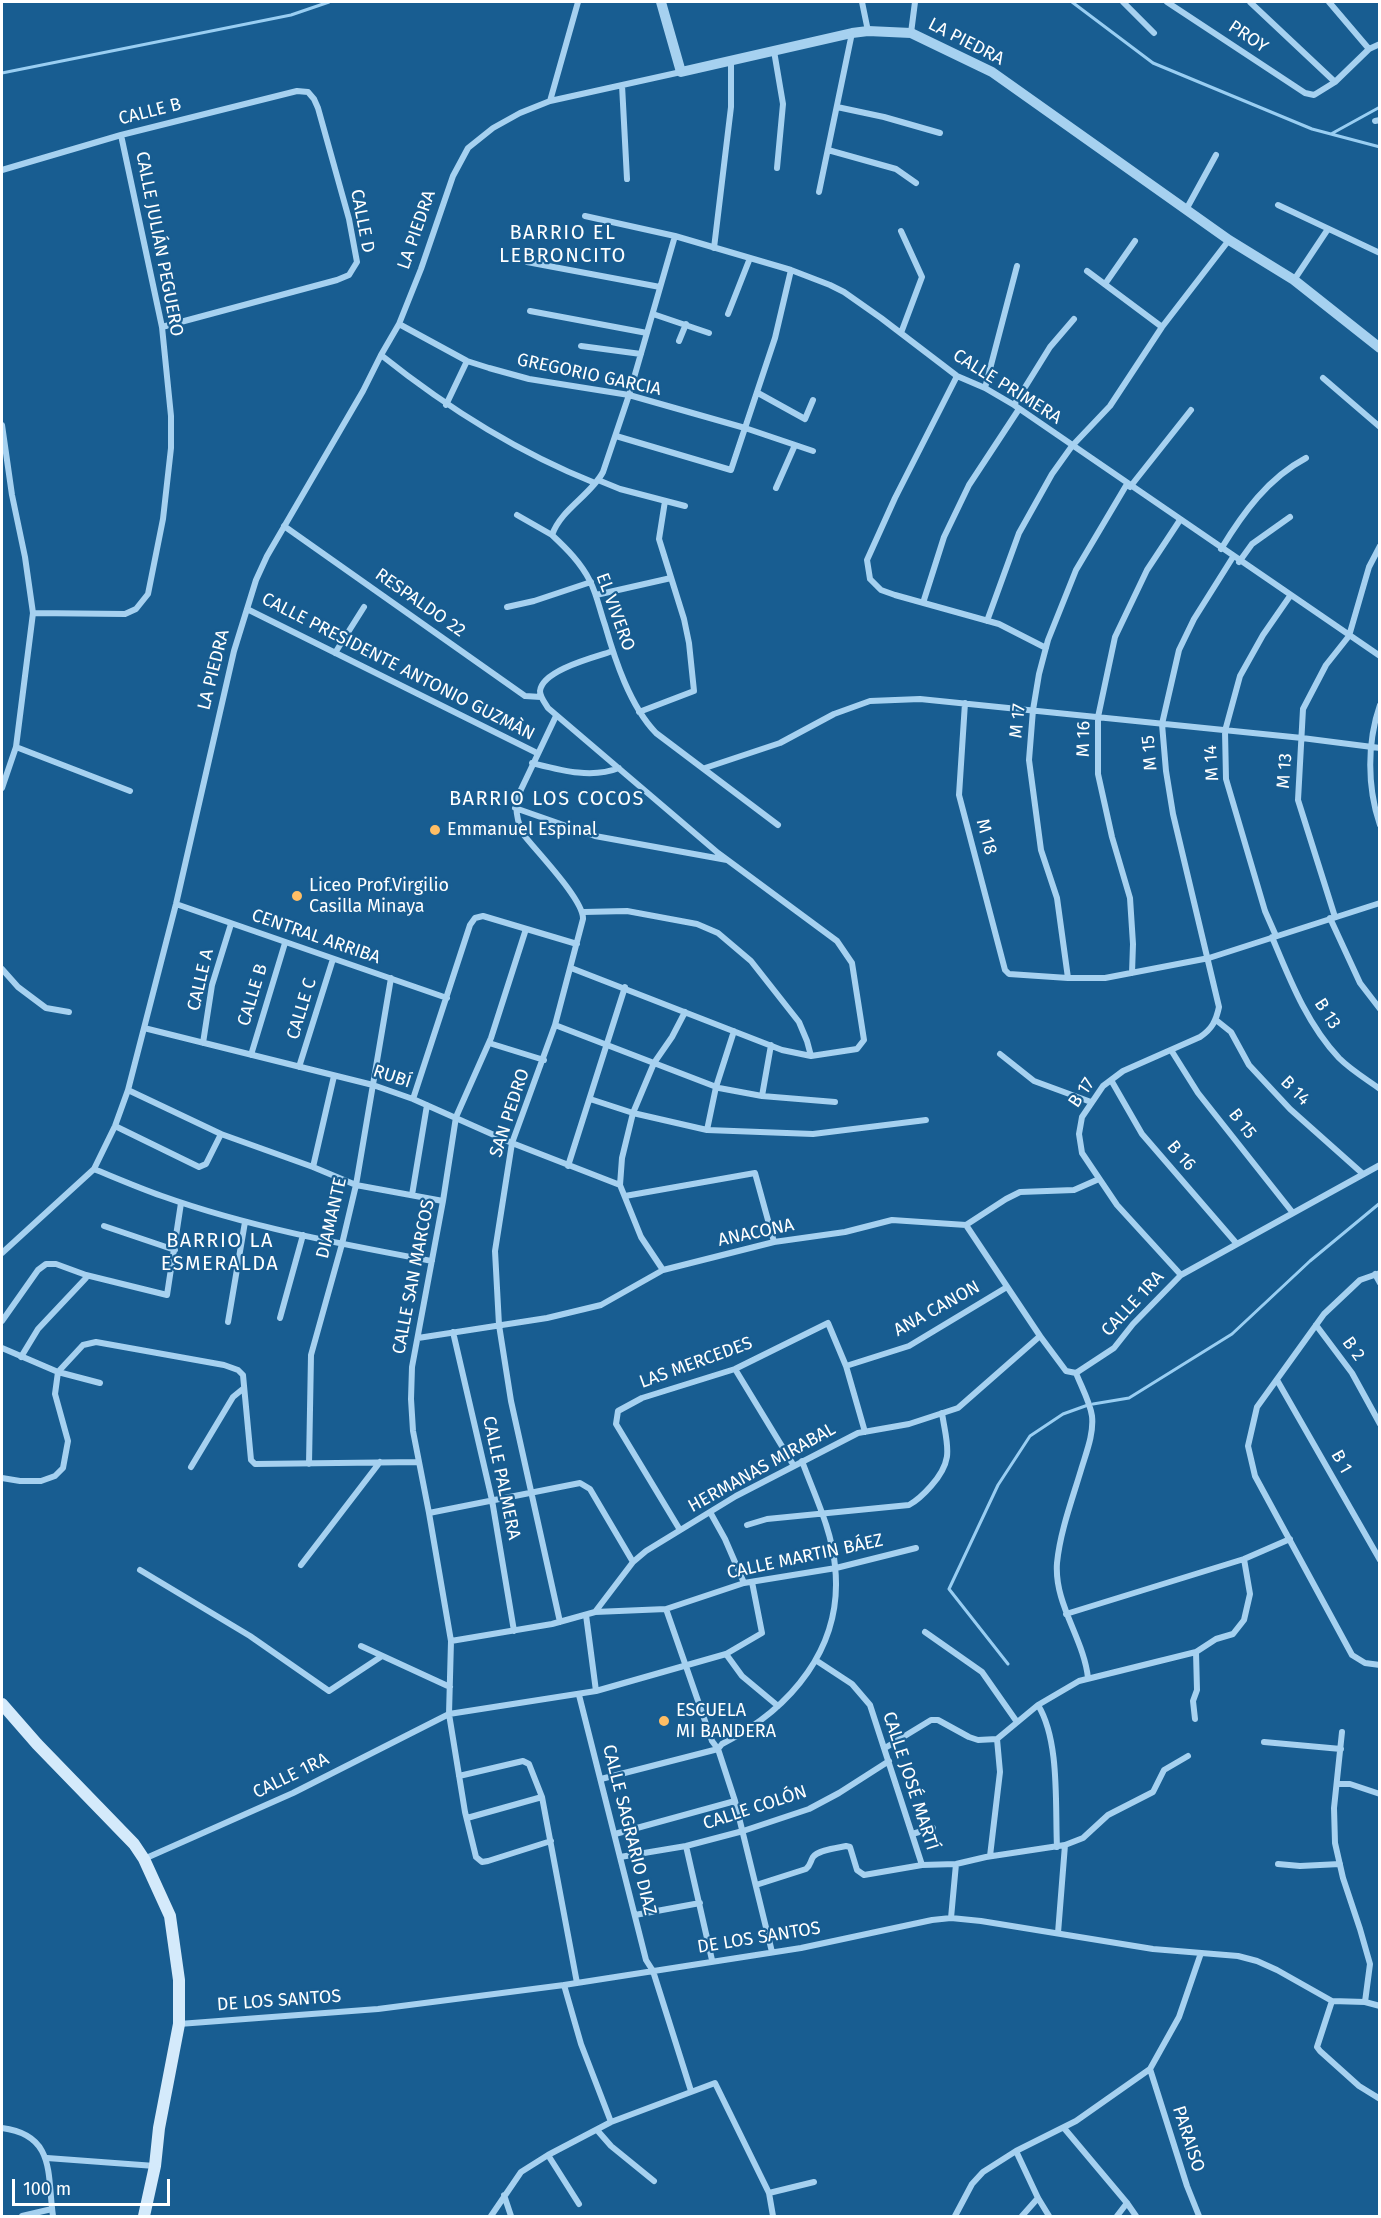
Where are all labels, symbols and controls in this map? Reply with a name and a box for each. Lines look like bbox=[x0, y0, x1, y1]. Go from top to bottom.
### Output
street label: LA PIEDRA bbox=[924, 14, 1008, 70]
street label: PROY bbox=[1224, 16, 1272, 58]
street label: CALLE B bbox=[116, 94, 184, 130]
street label: CALLE JULIÁN PEGUERO bbox=[130, 150, 188, 338]
street label: CALLE D bbox=[345, 187, 379, 255]
street label: LA PIEDRA bbox=[393, 188, 441, 272]
district label: BARRIO EL LEBRONCITO bbox=[499, 221, 627, 268]
street label: CALLE PRIMERA bbox=[949, 345, 1065, 429]
street label: GREGORIO GARCIA bbox=[515, 349, 663, 401]
street label: RESPALDO 22 bbox=[371, 564, 469, 642]
street label: EL VIVERO bbox=[591, 570, 639, 654]
street label: CALLE PRESIDENTE ANTONIO GUZMÀN bbox=[258, 589, 538, 745]
street label: LA PIEDRA bbox=[194, 627, 234, 713]
street label: M 17 bbox=[1005, 703, 1031, 739]
street label: M 16 bbox=[1073, 721, 1095, 757]
street label: M 15 bbox=[1138, 734, 1162, 772]
street label: M 14 bbox=[1200, 744, 1224, 782]
street label: M 13 bbox=[1273, 753, 1297, 789]
district label: BARRIO LOS COCOS bbox=[449, 787, 645, 811]
street label: M 18 bbox=[971, 817, 1001, 857]
place label: Emmanuel Espinal bbox=[447, 819, 597, 841]
marker: Emmanuel Espinal bbox=[428, 823, 442, 837]
place label: Liceo Prof.Virgilio Casilla Minaya bbox=[309, 875, 449, 918]
marker: Liceo Prof.Virgilio Casilla Minaya bbox=[290, 889, 304, 903]
street label: CENTRAL ARRIBA bbox=[249, 905, 383, 969]
street label: CALLE A bbox=[183, 947, 219, 1013]
street label: CALLE B bbox=[233, 961, 273, 1029]
street label: CALLE C bbox=[282, 976, 322, 1042]
street label: B 13 bbox=[1309, 994, 1345, 1034]
street label: RUBÍ bbox=[370, 1061, 414, 1093]
street label: SAN PEDRO bbox=[486, 1066, 534, 1160]
street label: B 14 bbox=[1276, 1072, 1314, 1110]
street label: B 17 bbox=[1064, 1074, 1100, 1112]
street label: B 15 bbox=[1223, 1105, 1261, 1143]
street label: B 16 bbox=[1162, 1136, 1200, 1176]
street label: DIAMANTE bbox=[312, 1175, 352, 1261]
street label: CALLE SAN MARCOS bbox=[388, 1198, 440, 1356]
street label: ANACONA bbox=[716, 1214, 796, 1252]
district label: BARRIO LA ESMERALDA bbox=[161, 1229, 279, 1276]
street label: CALLE 1RA bbox=[1097, 1267, 1169, 1341]
street label: ANA CANON bbox=[890, 1276, 984, 1342]
street label: LAS MERCEDES bbox=[636, 1333, 756, 1393]
street label: B 2 bbox=[1337, 1333, 1369, 1365]
street label: CALLE PALMERA bbox=[477, 1414, 525, 1542]
street label: HERMANAS MIRABAL bbox=[685, 1419, 839, 1517]
street label: B 1 bbox=[1326, 1446, 1356, 1478]
street label: CALLE MARTIN BÁEZ bbox=[725, 1530, 885, 1584]
place label: ESCUELA MI BANDERA bbox=[676, 1700, 776, 1742]
street label: CALLE JOSÉ MARTÍ bbox=[877, 1709, 943, 1853]
marker: ESCUELA MI BANDERA bbox=[657, 1714, 671, 1728]
street label: CALLE SAGRARIO DIAZ bbox=[597, 1742, 661, 1918]
street label: CALLE 1RA bbox=[250, 1748, 332, 1804]
street label: CALLE COLÓN bbox=[700, 1781, 810, 1835]
street label: DE LOS SANTOS bbox=[696, 1918, 822, 1958]
street label: DE LOS SANTOS bbox=[216, 1986, 342, 2016]
street label: PARAISO bbox=[1167, 2103, 1209, 2175]
scale bar bbox=[15, 2167, 172, 2205]
text: 100 m bbox=[23, 2178, 71, 2200]

